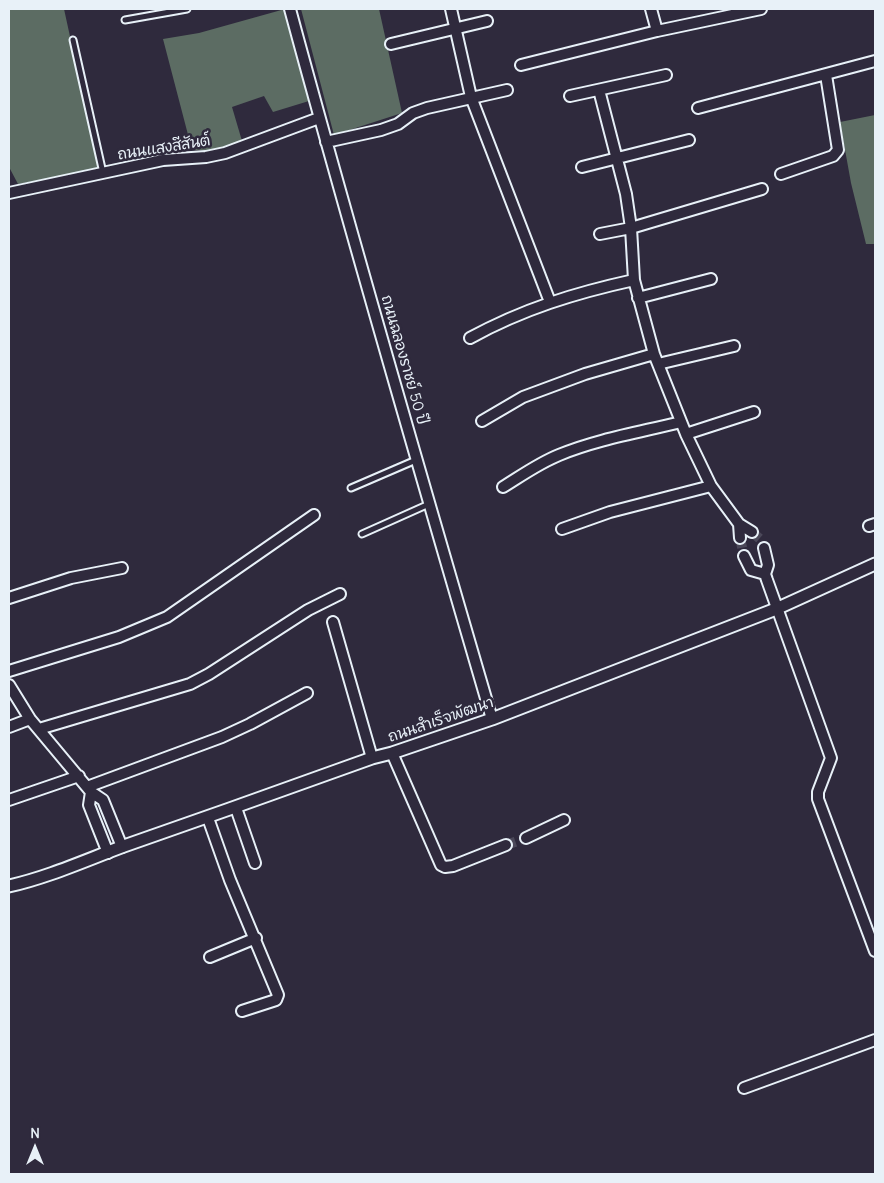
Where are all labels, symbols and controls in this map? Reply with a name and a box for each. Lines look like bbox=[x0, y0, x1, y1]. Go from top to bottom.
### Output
street label: ถนนแสงสีสันต์ bbox=[116, 132, 212, 164]
street label: ถนนฉลองราชย์ 50 ปี bbox=[377, 293, 431, 427]
street label: ถนนสำเร็จพัฒนา bbox=[386, 693, 496, 747]
north arrow bbox=[10, 1123, 60, 1173]
text: N bbox=[30, 1124, 40, 1142]

